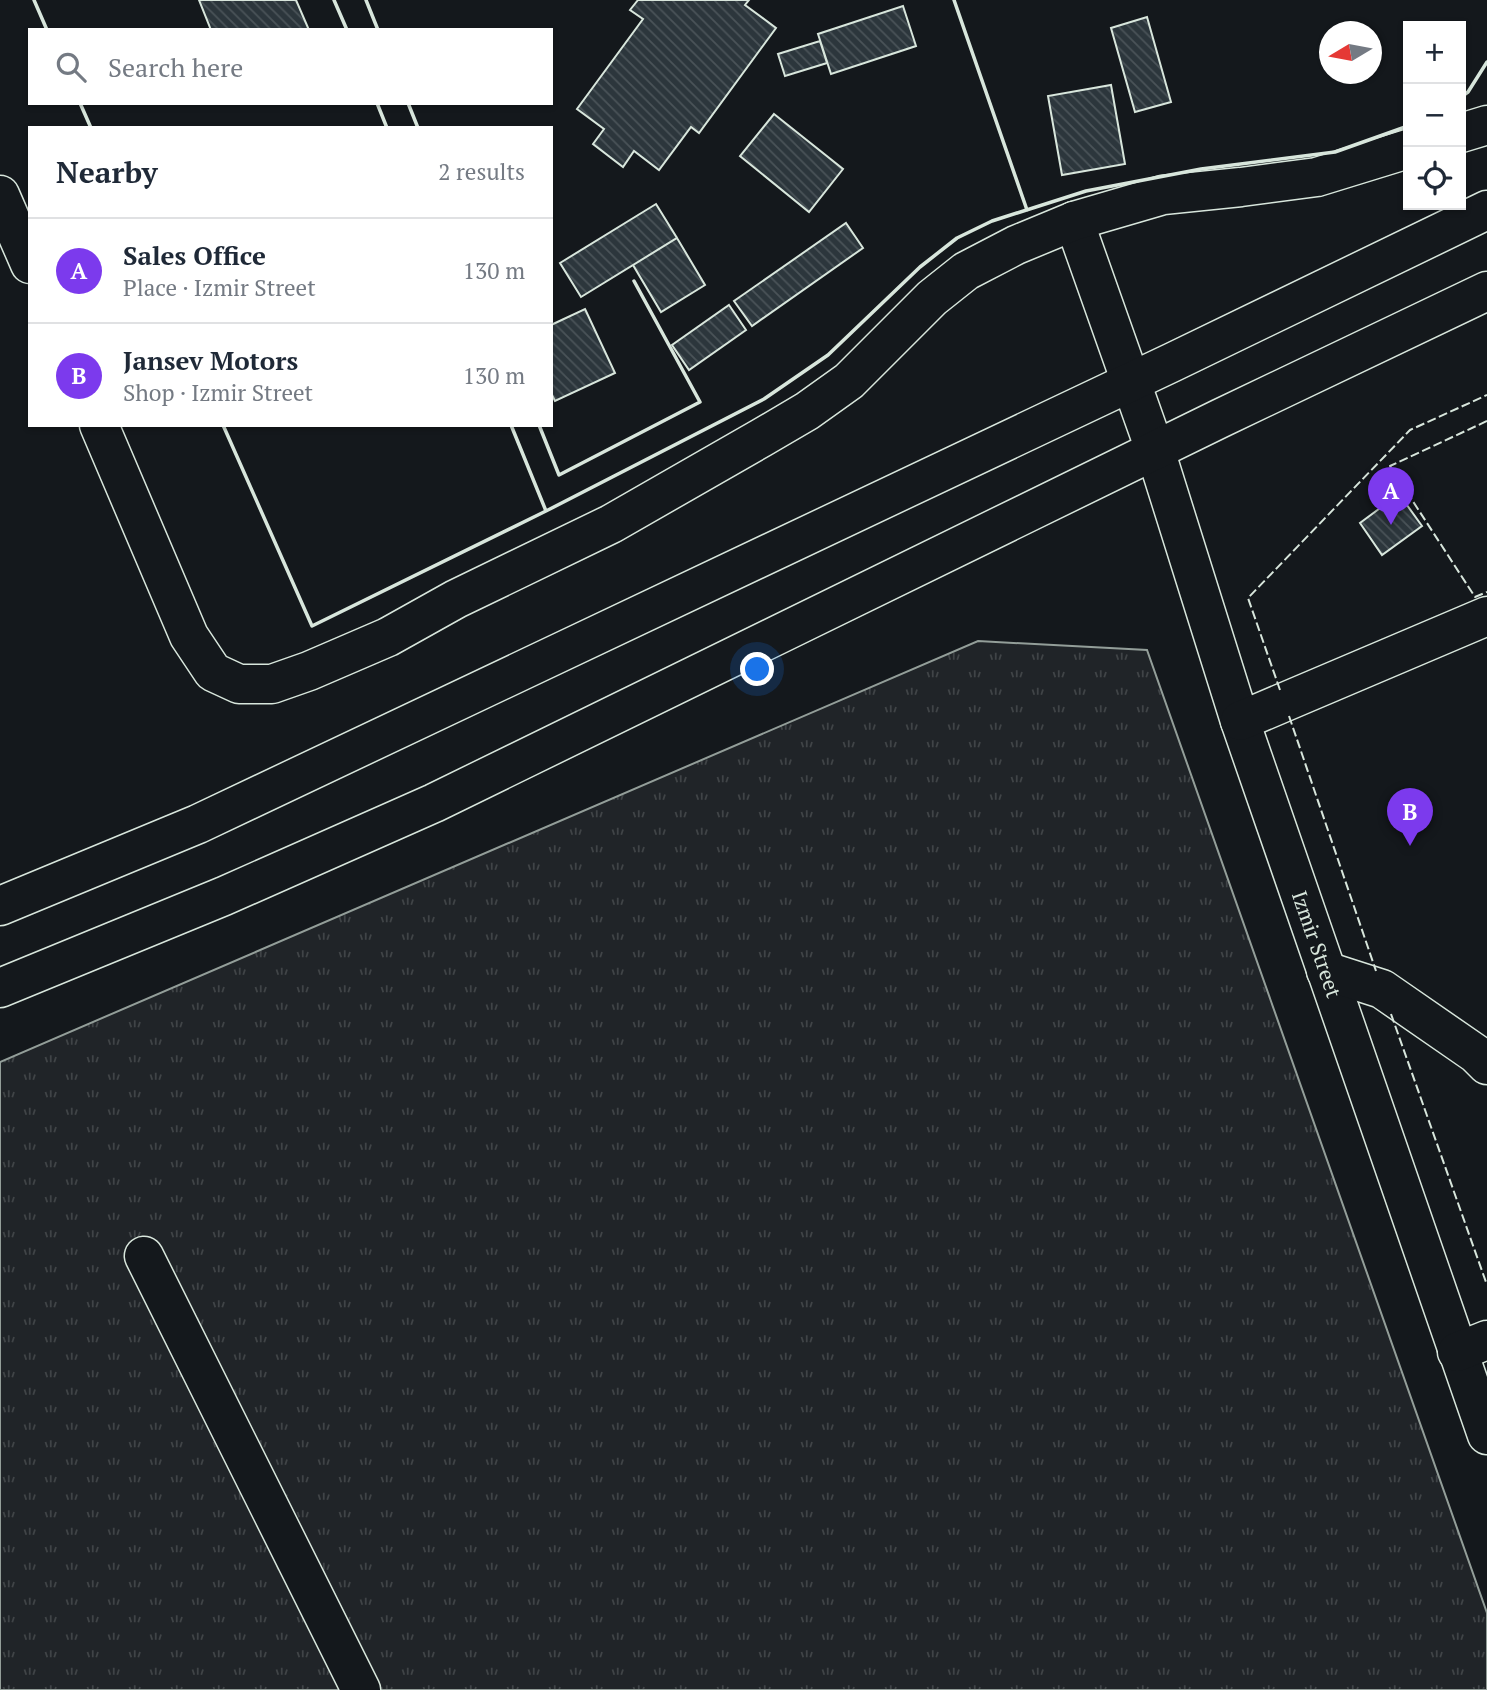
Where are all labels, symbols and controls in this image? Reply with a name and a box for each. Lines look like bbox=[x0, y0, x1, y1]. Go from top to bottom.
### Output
north arrow bbox=[1319, 21, 1382, 84]
map controls bbox=[1403, 21, 1466, 210]
button: + bbox=[1403, 21, 1466, 84]
search box bbox=[28, 28, 553, 105]
icon: search bbox=[52, 48, 90, 86]
text: Search here bbox=[108, 50, 243, 84]
button: − bbox=[1403, 84, 1466, 147]
button: locate bbox=[1403, 147, 1466, 210]
text: Nearby bbox=[56, 152, 158, 192]
text: 2 results bbox=[438, 156, 525, 187]
text: Sales Office bbox=[123, 238, 266, 272]
text: A bbox=[71, 255, 87, 286]
text: 130 m bbox=[463, 255, 525, 286]
text: Place · Izmir Street bbox=[123, 272, 316, 303]
text: Jansev Motors bbox=[123, 343, 298, 377]
text: B bbox=[72, 360, 86, 391]
text: 130 m bbox=[463, 360, 525, 391]
text: Shop · Izmir Street bbox=[123, 377, 313, 408]
pin: A bbox=[1368, 467, 1414, 525]
your location bbox=[740, 652, 774, 686]
pin: B bbox=[1387, 788, 1433, 846]
street label: Izmir Street bbox=[1286, 887, 1349, 1002]

